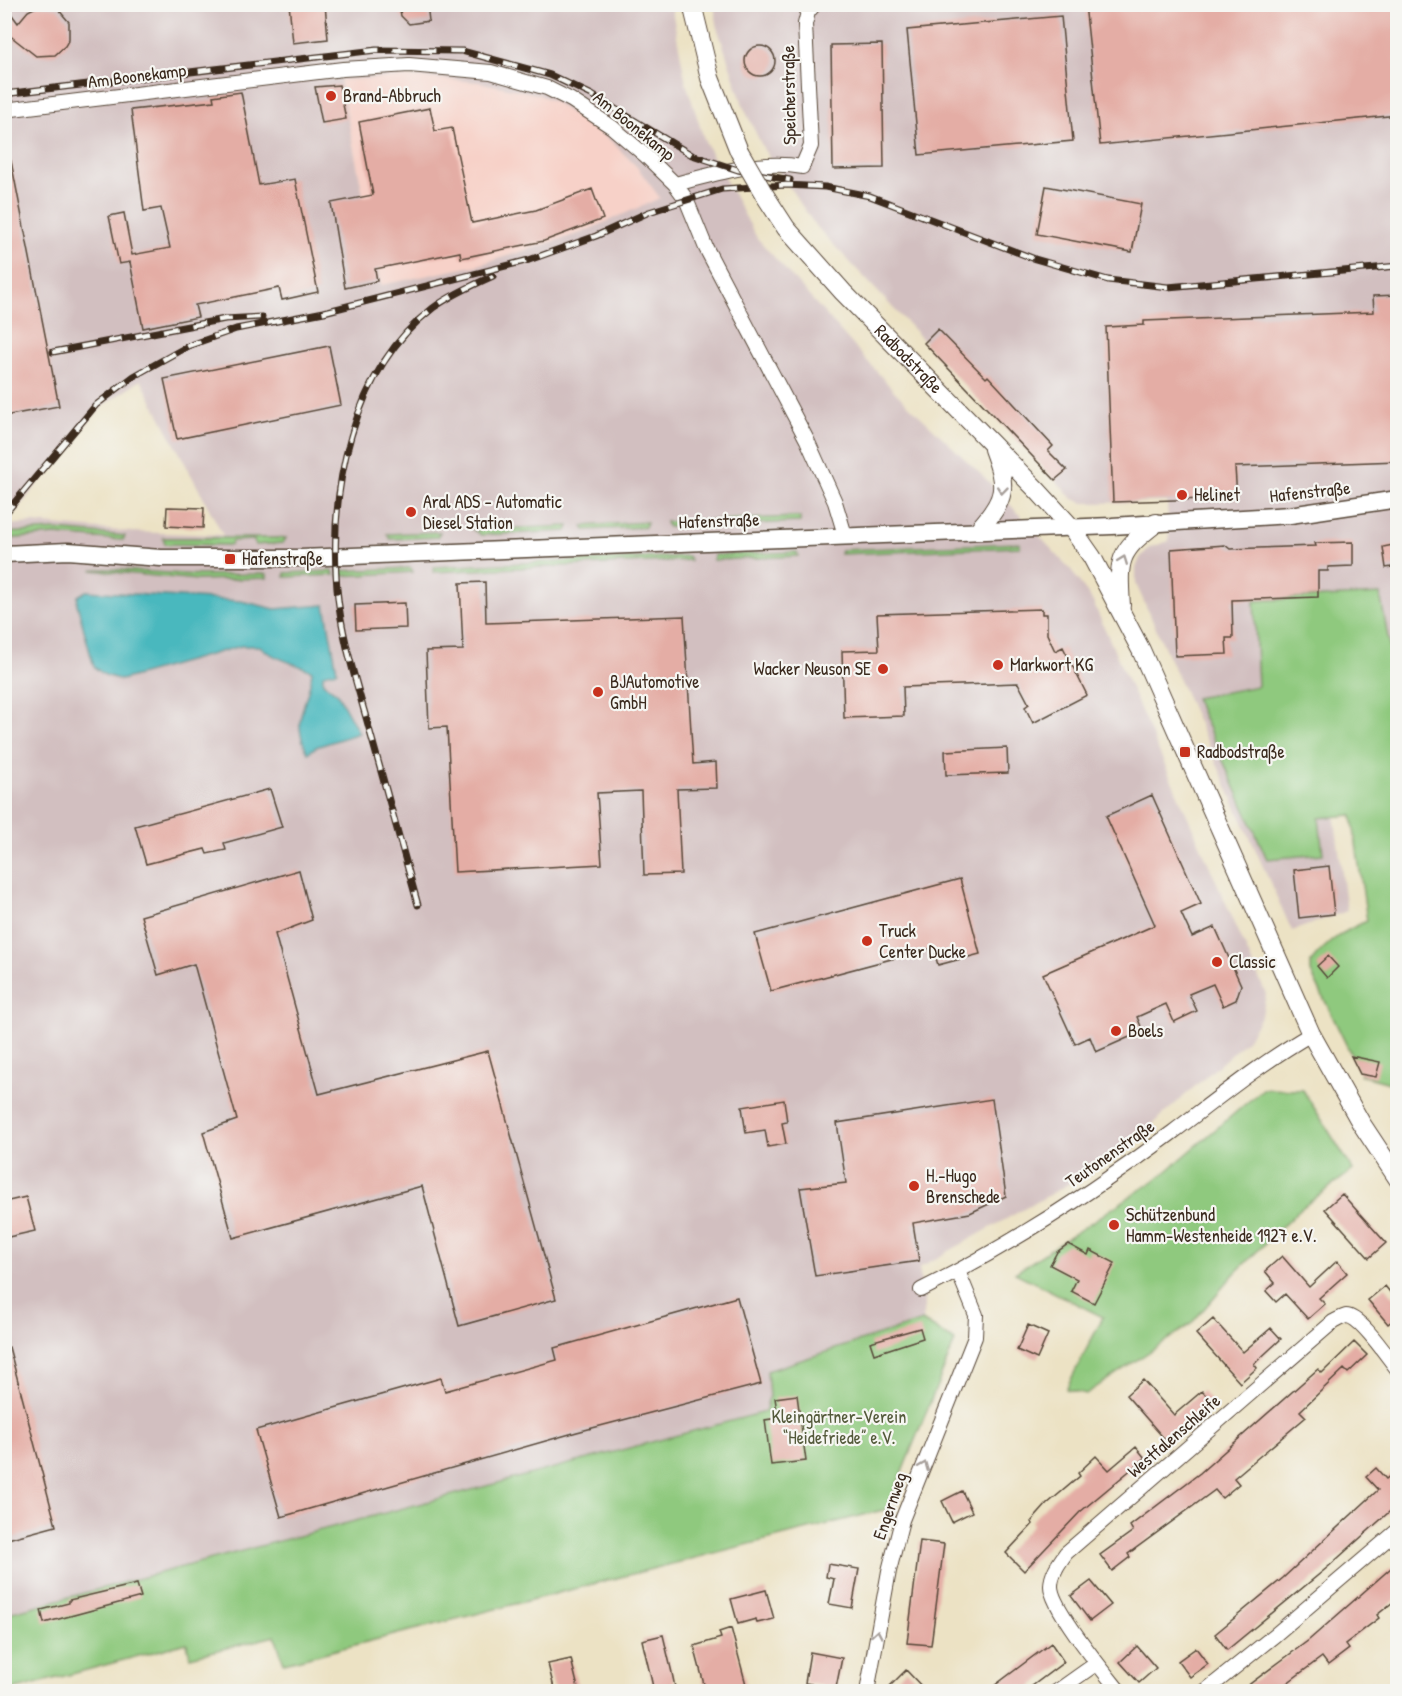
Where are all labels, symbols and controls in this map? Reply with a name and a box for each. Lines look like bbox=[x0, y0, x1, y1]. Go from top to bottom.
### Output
street label: Speicherstraße bbox=[775, 45, 802, 145]
street label: Am Boonekamp bbox=[86, 57, 188, 94]
place label: Brand-Abbruch bbox=[343, 83, 441, 108]
street label: Am Boonekamp bbox=[588, 85, 681, 167]
marker: Brand-Abbruch bbox=[324, 89, 338, 103]
street label: Radbodstraße bbox=[869, 319, 949, 399]
street label: Hafenstraße bbox=[1268, 475, 1352, 508]
place label: Helinet bbox=[1194, 482, 1241, 507]
one-way arrow bbox=[996, 485, 1009, 494]
marker: Helinet bbox=[1175, 488, 1189, 502]
place label: Aral ADS - Automatic Diesel Station bbox=[423, 489, 562, 535]
marker: Aral ADS - Automatic Diesel Station bbox=[404, 505, 418, 519]
street label: Hafenstraße bbox=[678, 507, 760, 534]
place label: Hafenstraße bbox=[242, 546, 323, 571]
marker: Hafenstraße bbox=[223, 552, 237, 566]
one-way arrow bbox=[1115, 556, 1128, 566]
place label: Markwort KG bbox=[1010, 652, 1093, 677]
place label: Wacker Neuson SE bbox=[754, 656, 871, 681]
marker: Markwort KG bbox=[991, 658, 1005, 672]
marker: Wacker Neuson SE bbox=[876, 662, 890, 676]
place label: BJAutomotive GmbH bbox=[610, 669, 699, 715]
marker: BJAutomotive GmbH bbox=[591, 685, 605, 699]
place label: Radbodstraße bbox=[1197, 739, 1285, 764]
marker: Radbodstraße bbox=[1178, 745, 1192, 759]
place label: Truck Center Ducke bbox=[879, 918, 966, 964]
marker: Truck Center Ducke bbox=[860, 934, 874, 948]
place label: Classic bbox=[1229, 949, 1276, 974]
marker: Classic bbox=[1210, 955, 1224, 969]
place label: Boels bbox=[1128, 1018, 1163, 1043]
marker: Boels bbox=[1109, 1024, 1123, 1038]
street label: Teutonenstraße bbox=[1060, 1114, 1159, 1194]
place label: H.-Hugo Brenschede bbox=[926, 1163, 1000, 1209]
marker: H.-Hugo Brenschede bbox=[907, 1179, 921, 1193]
place label: Schützenbund Hamm-Westenheide 1927 e.V. bbox=[1126, 1202, 1317, 1248]
marker: Schützenbund Hamm-Westenheide 1927 e.V. bbox=[1107, 1218, 1121, 1232]
street label: Westfalenschleife bbox=[1122, 1388, 1226, 1483]
park label: Kleingärtner-Verein “Heidefriede” e.V. bbox=[772, 1404, 906, 1450]
one-way arrow bbox=[916, 1461, 929, 1471]
street label: Engernweg bbox=[866, 1469, 913, 1543]
one-way arrow bbox=[870, 1629, 883, 1639]

